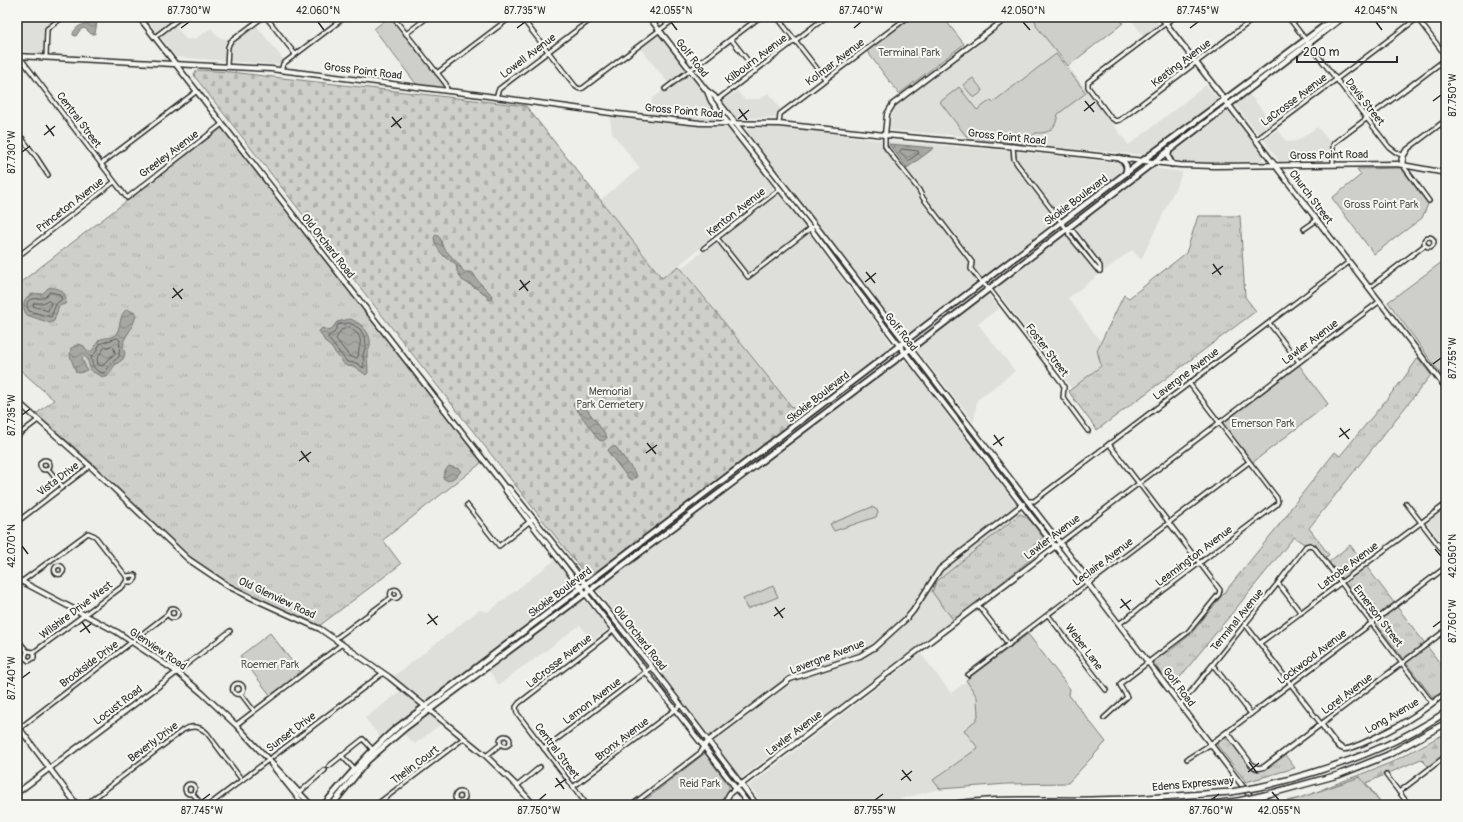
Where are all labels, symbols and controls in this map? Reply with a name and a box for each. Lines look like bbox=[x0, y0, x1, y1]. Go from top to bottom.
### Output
text: 87.730°W bbox=[167, 5, 211, 17]
text: 42.060°N bbox=[296, 5, 340, 17]
text: 87.735°W bbox=[504, 5, 546, 17]
text: 42.055°N bbox=[650, 5, 692, 17]
text: 87.740°W bbox=[839, 5, 883, 17]
text: 42.050°N bbox=[1001, 5, 1045, 17]
text: 87.745°W bbox=[1177, 5, 1219, 17]
text: 42.045°N bbox=[1355, 5, 1398, 17]
street label: Lowell Avenue bbox=[498, 31, 559, 81]
street label: Kilbourn Avenue bbox=[722, 31, 790, 87]
street label: Kolmar Avenue bbox=[803, 35, 867, 88]
street label: Golf Road bbox=[673, 36, 711, 80]
street label: Keating Avenue bbox=[1149, 36, 1214, 90]
scale bar bbox=[1297, 38, 1397, 64]
text: 200 m bbox=[1303, 45, 1340, 60]
park label: Terminal Park bbox=[878, 46, 940, 59]
street label: Gross Point Road bbox=[323, 60, 403, 82]
street label: LaCrosse Avenue bbox=[1258, 71, 1330, 129]
text: 87.750°W bbox=[1447, 73, 1459, 116]
street label: Davis Street bbox=[1343, 76, 1388, 129]
street label: Central Street bbox=[54, 90, 105, 151]
street label: Gross Point Road bbox=[644, 101, 724, 121]
street label: Gross Point Road bbox=[967, 126, 1047, 148]
street label: Greeley Avenue bbox=[137, 127, 202, 180]
text: 87.730°W bbox=[6, 130, 18, 174]
street label: Gross Point Road bbox=[1290, 148, 1368, 162]
street label: Church Street bbox=[1286, 167, 1336, 227]
street label: Skokie Boulevard bbox=[1042, 172, 1110, 228]
street label: Princeton Avenue bbox=[34, 174, 107, 235]
street label: Kenton Avenue bbox=[704, 185, 768, 239]
park label: Gross Point Park bbox=[1343, 198, 1419, 211]
street label: Old Orchard Road bbox=[299, 211, 357, 281]
street label: Golf Road bbox=[882, 310, 920, 354]
street label: Lawler Avenue bbox=[1279, 316, 1341, 367]
street label: Foster Street bbox=[1023, 321, 1071, 379]
text: 87.755°W bbox=[1447, 337, 1459, 379]
street label: Lavergne Avenue bbox=[1151, 345, 1222, 403]
street label: Skokie Boulevard bbox=[784, 368, 852, 426]
park label: Memorial Park Cemetery bbox=[576, 385, 644, 411]
text: 87.735°W bbox=[6, 394, 18, 436]
park label: Emerson Park bbox=[1231, 417, 1295, 430]
street label: Vista Drive bbox=[35, 459, 82, 499]
street label: Lawler Avenue bbox=[1021, 511, 1083, 562]
street label: Leamington Avenue bbox=[1153, 523, 1235, 589]
text: 42.070°N bbox=[6, 524, 18, 568]
text: 42.050°N bbox=[1447, 534, 1459, 578]
street label: Leclaire Avenue bbox=[1070, 535, 1136, 589]
street label: Latrobe Avenue bbox=[1315, 539, 1381, 593]
street label: Skokie Boulevard bbox=[526, 564, 594, 620]
street label: Old Glenview Road bbox=[236, 574, 318, 622]
street label: Wilshire Drive West bbox=[37, 578, 115, 642]
street label: Emerson Street bbox=[1351, 583, 1406, 650]
street label: Terminal Avenue bbox=[1208, 586, 1267, 654]
text: 87.760°W bbox=[1447, 599, 1459, 643]
street label: Old Orchard Road bbox=[611, 603, 669, 673]
street label: Weber Lane bbox=[1062, 621, 1106, 673]
street label: Glenview Road bbox=[127, 625, 189, 673]
street label: Lockwood Avenue bbox=[1275, 626, 1350, 687]
street label: LaCrosse Avenue bbox=[524, 631, 595, 690]
street label: Brookside Drive bbox=[57, 637, 121, 690]
street label: Lavergne Avenue bbox=[788, 637, 867, 677]
text: 87.740°W bbox=[6, 656, 18, 700]
park label: Roemer Park bbox=[241, 658, 300, 671]
street label: Golf Road bbox=[1160, 665, 1198, 709]
street label: Lorel Avenue bbox=[1319, 670, 1375, 717]
street label: Lamon Avenue bbox=[560, 675, 624, 727]
street label: Locust Road bbox=[91, 682, 145, 728]
street label: Long Avenue bbox=[1363, 695, 1422, 737]
street label: Lawler Avenue bbox=[763, 707, 825, 758]
street label: Sunset Drive bbox=[264, 709, 319, 755]
street label: Bronx Avenue bbox=[593, 714, 652, 763]
street label: Beverly Drive bbox=[125, 719, 181, 765]
street label: Central Street bbox=[532, 721, 583, 782]
street label: Thelin Court bbox=[389, 743, 442, 787]
street label: Edens Expressway bbox=[1152, 774, 1235, 794]
park label: Reid Park bbox=[680, 777, 721, 790]
text: 87.745°W bbox=[181, 805, 223, 817]
text: 87.750°W bbox=[518, 805, 561, 817]
text: 87.755°W bbox=[854, 805, 896, 817]
text: 87.760°W bbox=[1189, 805, 1233, 817]
text: 42.055°N bbox=[1258, 805, 1300, 817]

